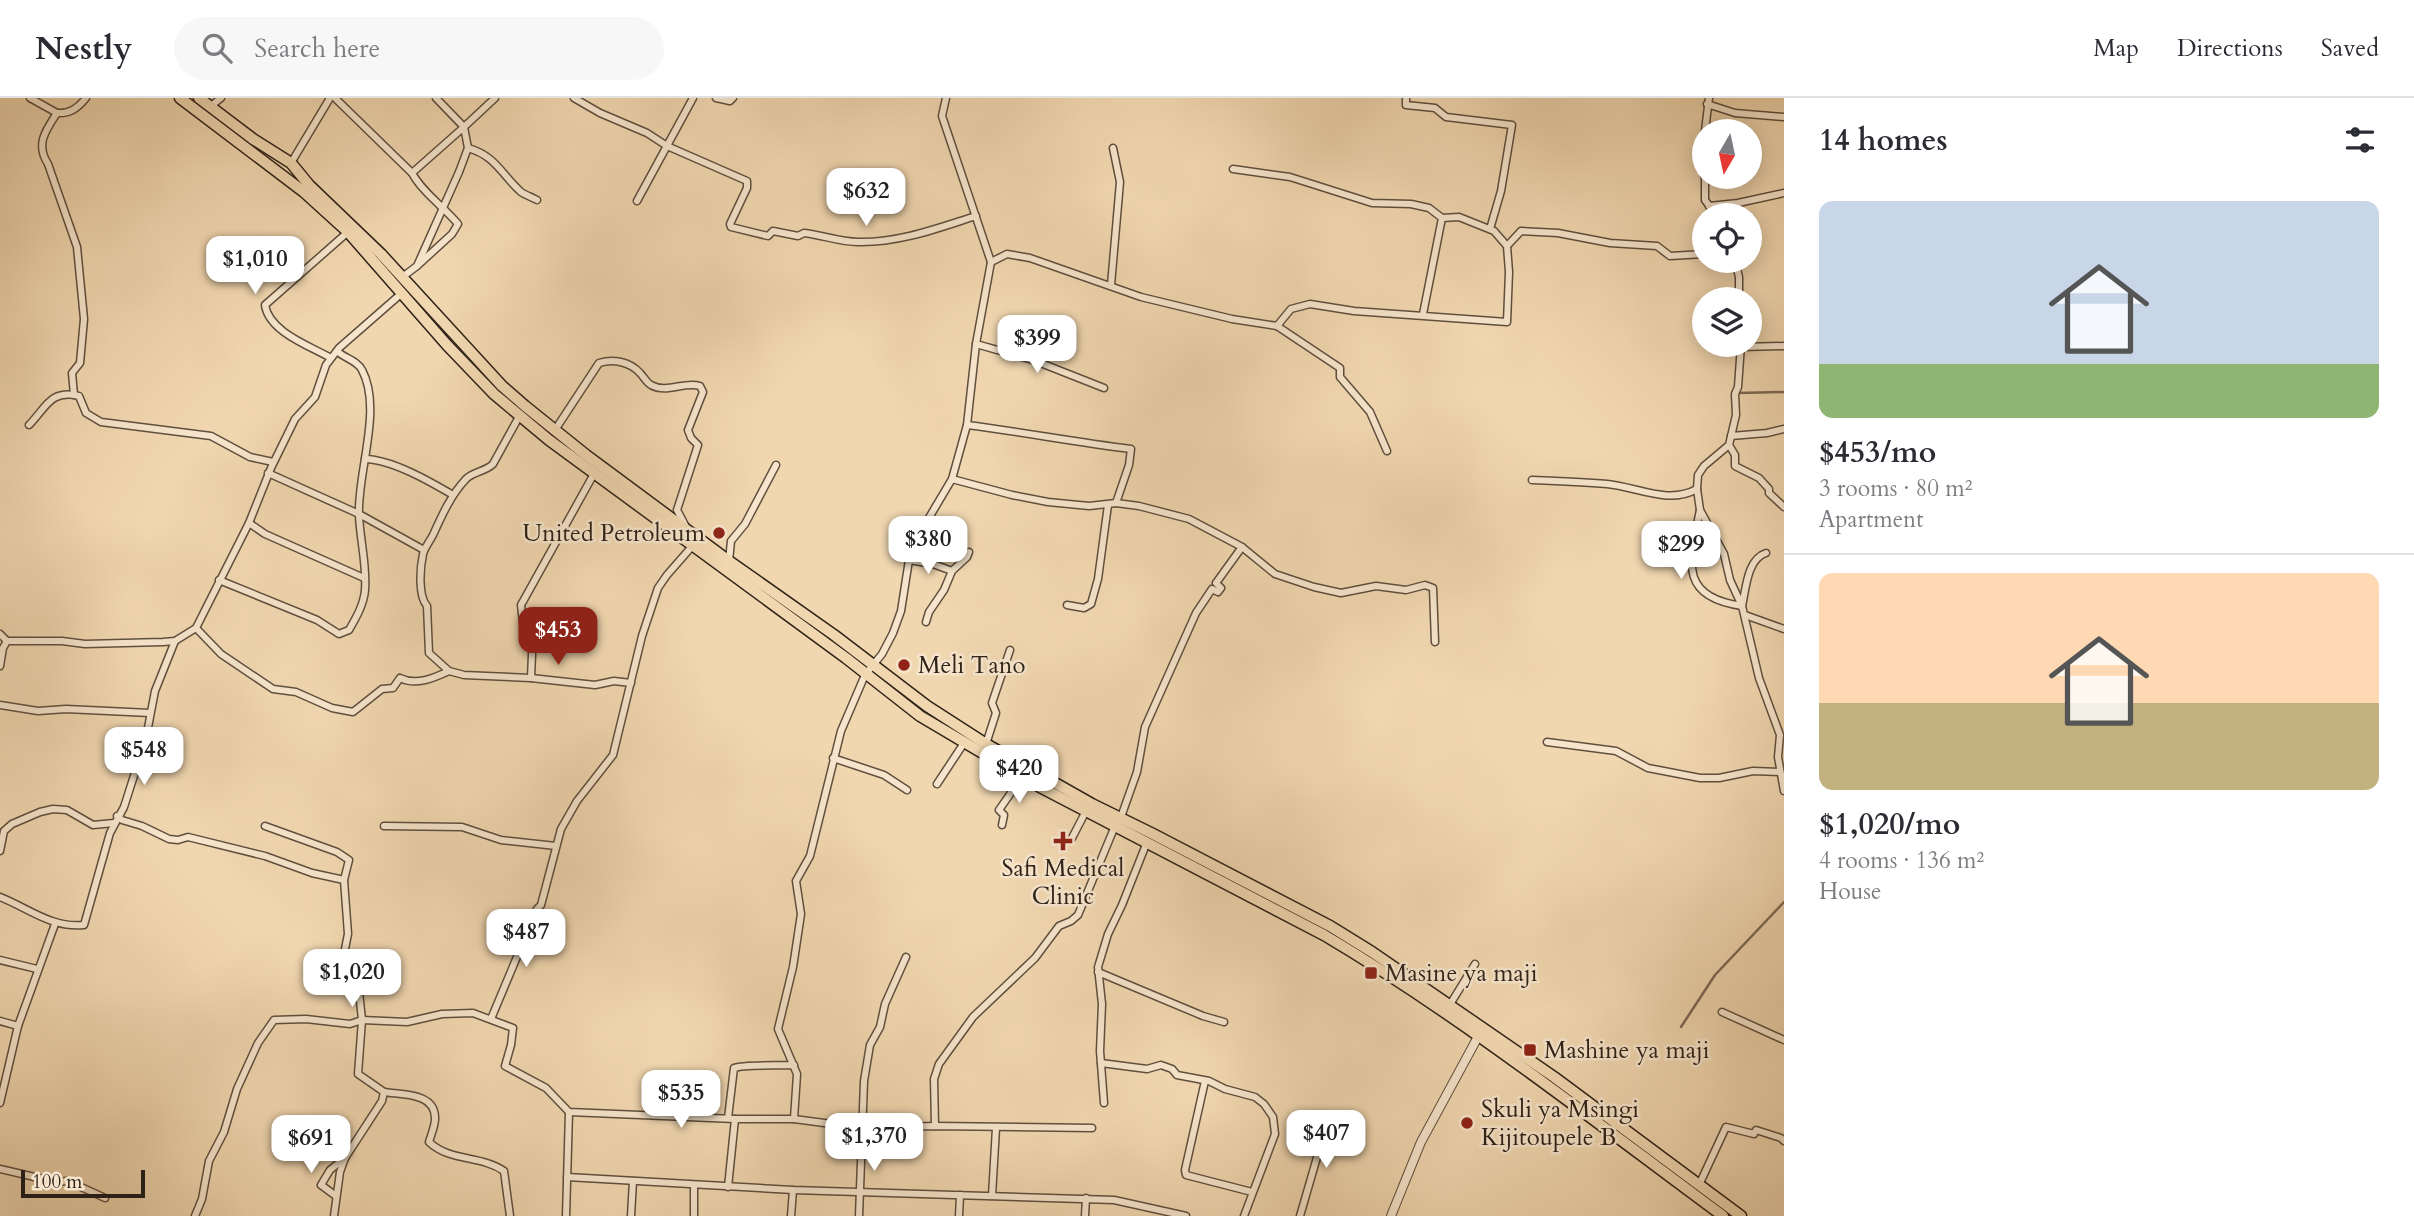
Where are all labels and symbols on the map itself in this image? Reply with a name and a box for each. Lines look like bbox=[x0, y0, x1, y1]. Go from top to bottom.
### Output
north arrow bbox=[1692, 119, 1762, 189]
pin: $632 bbox=[825, 169, 907, 228]
pin: $1,010 bbox=[198, 236, 312, 296]
pin: $399 bbox=[996, 316, 1078, 375]
place label: United Petroleum bbox=[522, 517, 706, 550]
pin: $380 bbox=[887, 517, 969, 576]
pin: $299 bbox=[1640, 522, 1722, 581]
marker: United Petroleum bbox=[711, 525, 727, 541]
pin: $453 bbox=[517, 608, 599, 667]
place label: Meli Tano bbox=[918, 649, 1025, 682]
marker: Meli Tano bbox=[896, 657, 912, 673]
pin: $548 bbox=[103, 728, 185, 787]
pin: $420 bbox=[978, 746, 1060, 805]
marker: Safi Medical Clinic bbox=[1053, 831, 1073, 851]
place label: Safi Medical Clinic bbox=[1002, 852, 1124, 913]
pin: $487 bbox=[485, 910, 567, 969]
pin: $1,020 bbox=[295, 950, 409, 1009]
place label: Masine ya maji bbox=[1385, 957, 1538, 990]
marker: Masine ya maji bbox=[1363, 965, 1379, 981]
place label: Mashine ya maji bbox=[1544, 1034, 1710, 1067]
marker: Mashine ya maji bbox=[1522, 1042, 1538, 1058]
pin: $535 bbox=[640, 1070, 722, 1130]
place label: Skuli ya Msingi Kijitoupele B bbox=[1481, 1093, 1639, 1154]
pin: $407 bbox=[1285, 1110, 1367, 1170]
pin: $1,370 bbox=[817, 1114, 931, 1173]
marker: Skuli ya Msingi Kijitoupele B bbox=[1459, 1115, 1475, 1131]
pin: $691 bbox=[270, 1116, 352, 1175]
scale bar bbox=[21, 1167, 145, 1199]

